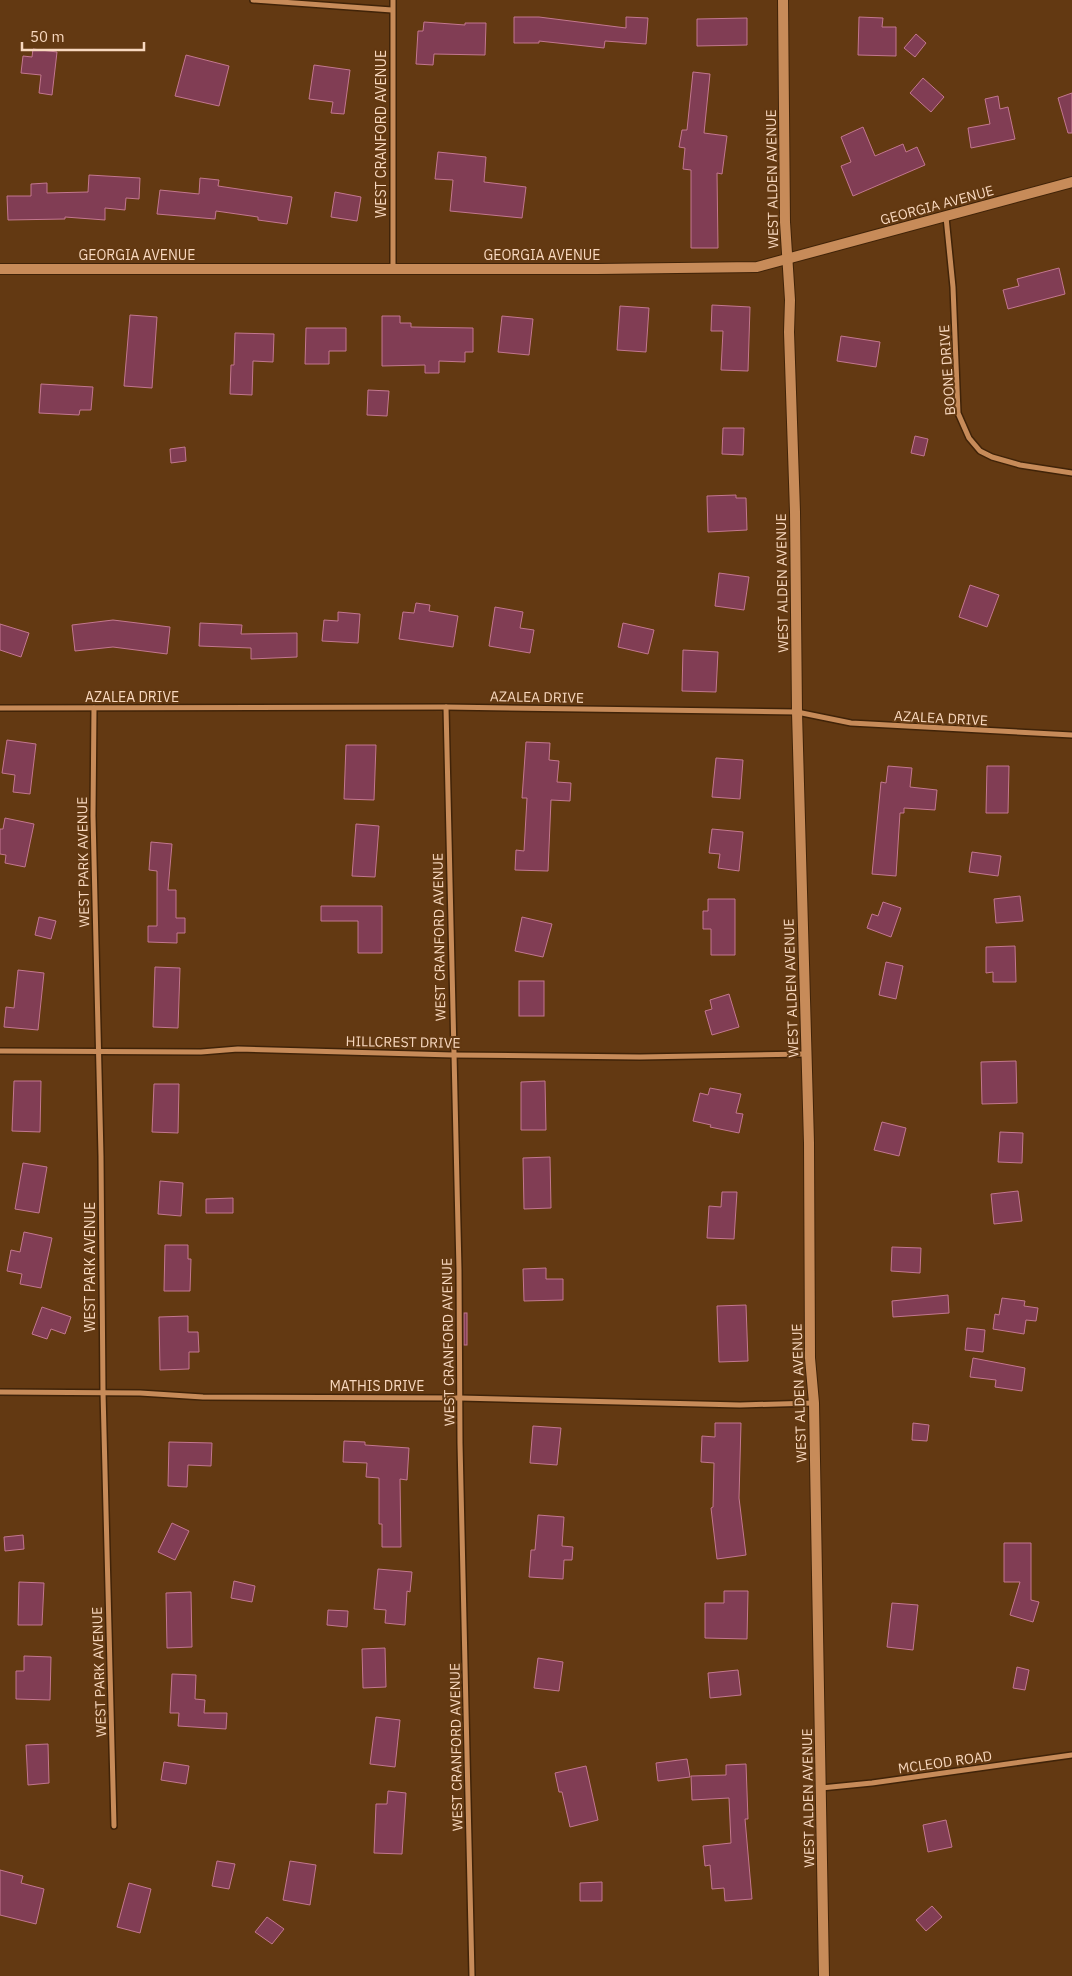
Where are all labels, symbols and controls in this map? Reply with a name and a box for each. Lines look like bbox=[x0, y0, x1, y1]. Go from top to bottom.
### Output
scale bar bbox=[22, 20, 145, 52]
text: 50 m bbox=[30, 27, 65, 46]
street label: WEST CRANFORD AVENUE bbox=[372, 50, 390, 218]
street label: WEST ALDEN AVENUE bbox=[762, 109, 782, 249]
street label: GEORGIA AVENUE bbox=[878, 181, 996, 229]
street label: GEORGIA AVENUE bbox=[79, 246, 195, 264]
street label: GEORGIA AVENUE bbox=[484, 246, 600, 264]
street label: BOONE DRIVE bbox=[935, 324, 959, 416]
street label: WEST ALDEN AVENUE bbox=[772, 513, 792, 653]
street label: AZALEA DRIVE bbox=[490, 687, 584, 707]
street label: AZALEA DRIVE bbox=[85, 688, 179, 706]
street label: AZALEA DRIVE bbox=[894, 707, 988, 729]
street label: WEST PARK AVENUE bbox=[73, 797, 93, 927]
street label: WEST CRANFORD AVENUE bbox=[429, 853, 449, 1021]
street label: WEST ALDEN AVENUE bbox=[780, 918, 802, 1058]
street label: HILLCREST DRIVE bbox=[345, 1032, 461, 1052]
street label: WEST PARK AVENUE bbox=[81, 1202, 99, 1332]
street label: WEST CRANFORD AVENUE bbox=[438, 1258, 458, 1426]
street label: WEST ALDEN AVENUE bbox=[788, 1323, 810, 1463]
street label: MATHIS DRIVE bbox=[329, 1377, 425, 1395]
street label: WEST PARK AVENUE bbox=[88, 1606, 110, 1738]
street label: WEST CRANFORD AVENUE bbox=[446, 1663, 466, 1831]
street label: WEST ALDEN AVENUE bbox=[798, 1728, 818, 1868]
street label: MCLEOD ROAD bbox=[897, 1746, 993, 1778]

